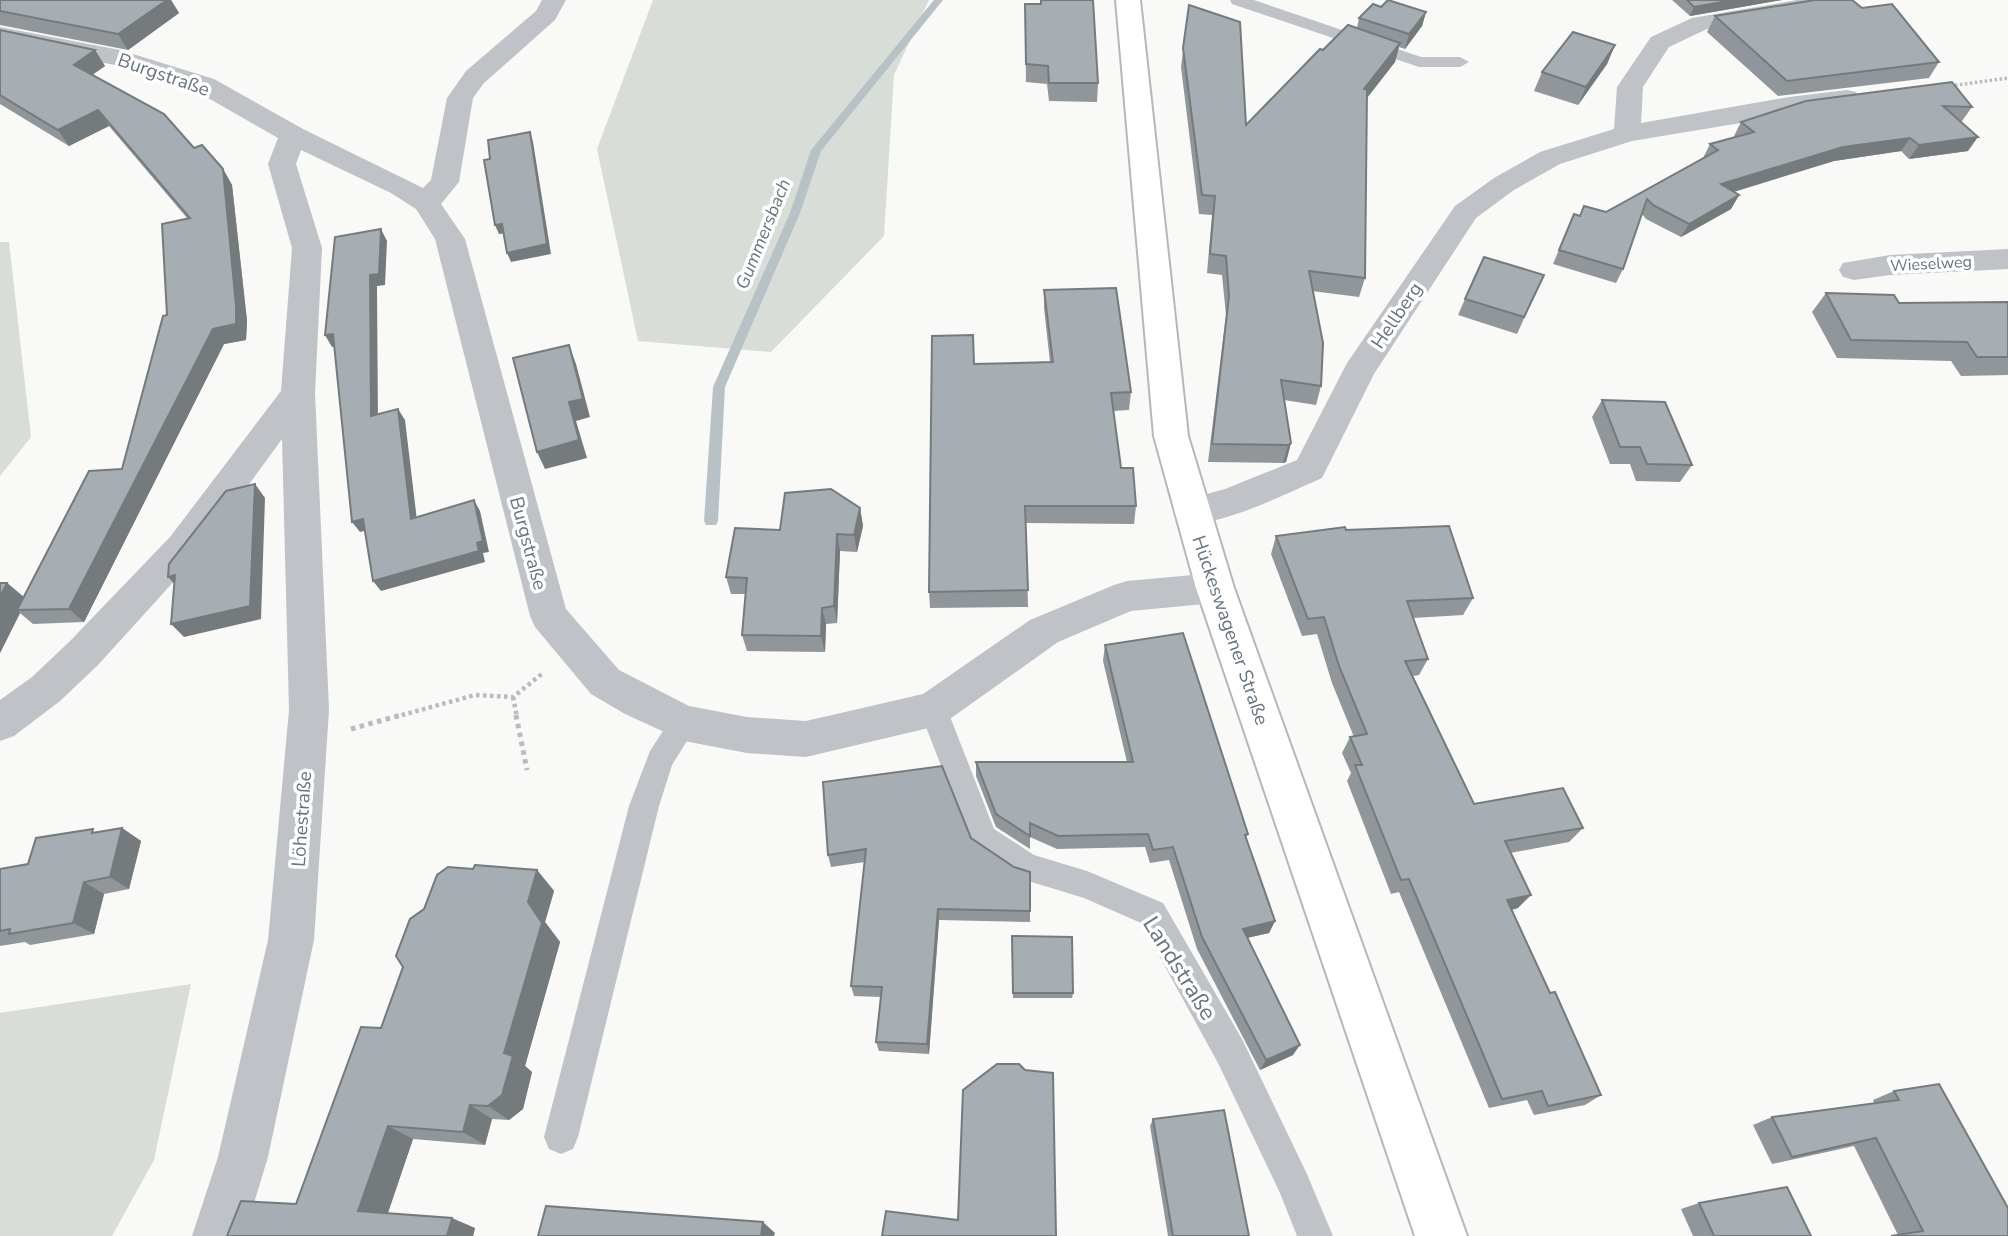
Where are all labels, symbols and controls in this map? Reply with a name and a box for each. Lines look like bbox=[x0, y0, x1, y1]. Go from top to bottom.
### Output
street label: Burgstraße bbox=[114, 47, 213, 103]
water label: Gummersbach bbox=[730, 175, 796, 293]
street label: Wieselweg bbox=[1890, 251, 1972, 277]
street label: Hellberg bbox=[1365, 277, 1429, 354]
street label: Burgstraße bbox=[503, 494, 553, 593]
street label: Hückeswagener Straße bbox=[1185, 532, 1275, 729]
street label: Löhestraße bbox=[286, 770, 318, 868]
street label: Landstraße bbox=[1135, 911, 1224, 1026]

